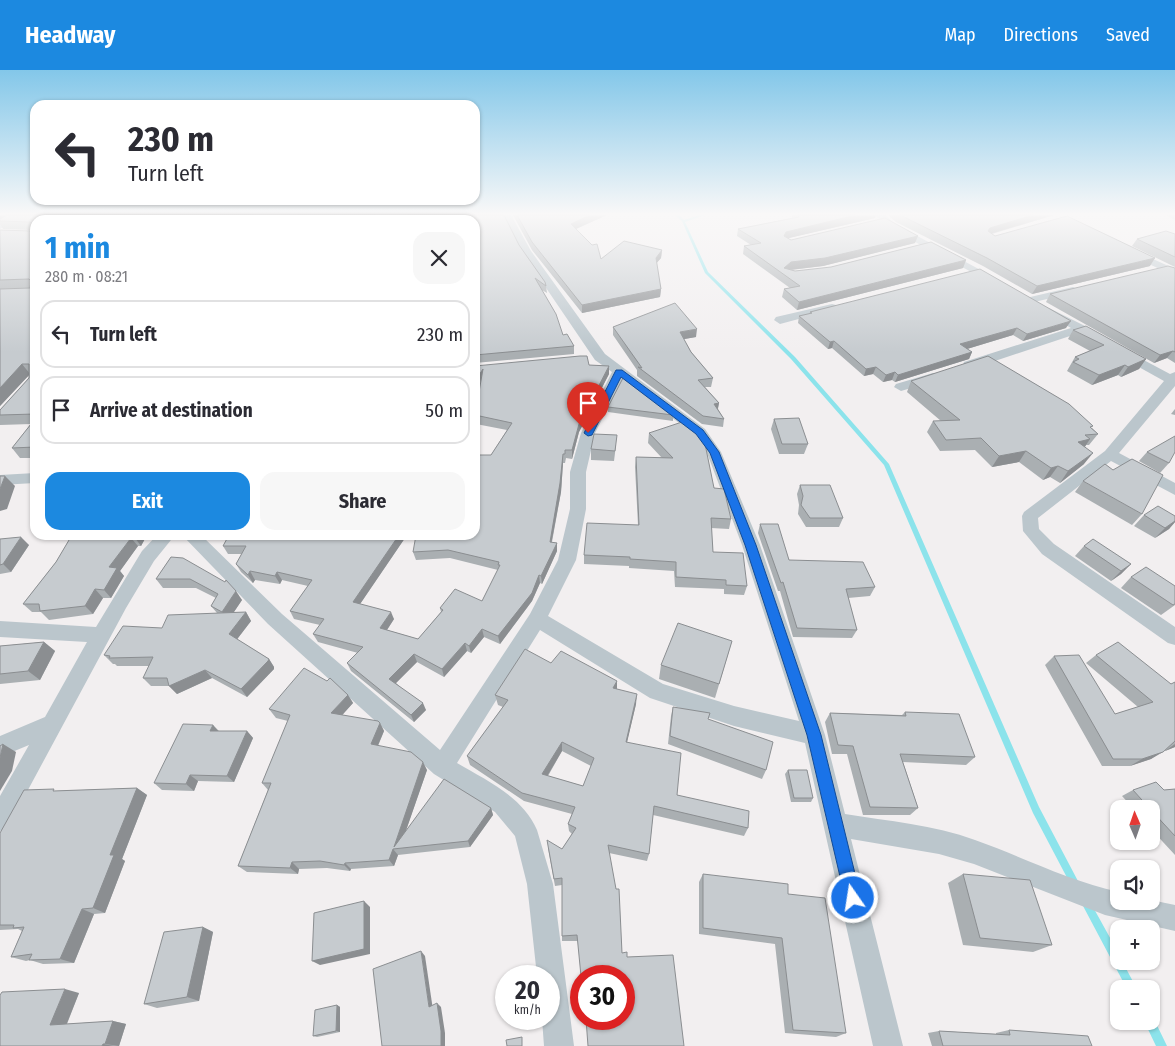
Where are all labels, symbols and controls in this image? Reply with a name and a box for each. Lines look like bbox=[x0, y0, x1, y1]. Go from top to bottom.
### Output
text: Headway bbox=[25, 21, 116, 49]
text: Map bbox=[944, 24, 976, 46]
text: Directions bbox=[1004, 24, 1078, 46]
text: Saved bbox=[1106, 24, 1150, 46]
text: 230 m bbox=[128, 118, 214, 160]
icon: left bbox=[45, 120, 110, 185]
text: Turn left bbox=[128, 160, 204, 187]
text: 1 min bbox=[45, 230, 110, 266]
button: close bbox=[413, 232, 465, 284]
text: 280 m · 08:21 bbox=[45, 267, 128, 286]
icon: left bbox=[47, 320, 75, 348]
text: Turn left bbox=[90, 323, 157, 346]
text: 230 m bbox=[417, 323, 463, 346]
pin bbox=[567, 382, 609, 433]
icon: arrive bbox=[574, 389, 602, 417]
icon: arrive bbox=[47, 396, 75, 424]
text: Arrive at destination bbox=[90, 399, 253, 422]
text: 50 m bbox=[425, 399, 463, 422]
button: Exit bbox=[45, 472, 250, 530]
button: Share bbox=[260, 472, 465, 530]
north arrow bbox=[1110, 800, 1160, 850]
map controls bbox=[1110, 800, 1160, 1030]
button: sound bbox=[1110, 860, 1160, 910]
position arrow bbox=[826, 871, 878, 923]
button: + bbox=[1110, 920, 1160, 970]
speed limit sign: 30 bbox=[570, 965, 635, 1030]
text: 20 bbox=[515, 976, 540, 1006]
button: − bbox=[1110, 980, 1160, 1030]
text: km/h bbox=[514, 1003, 541, 1017]

